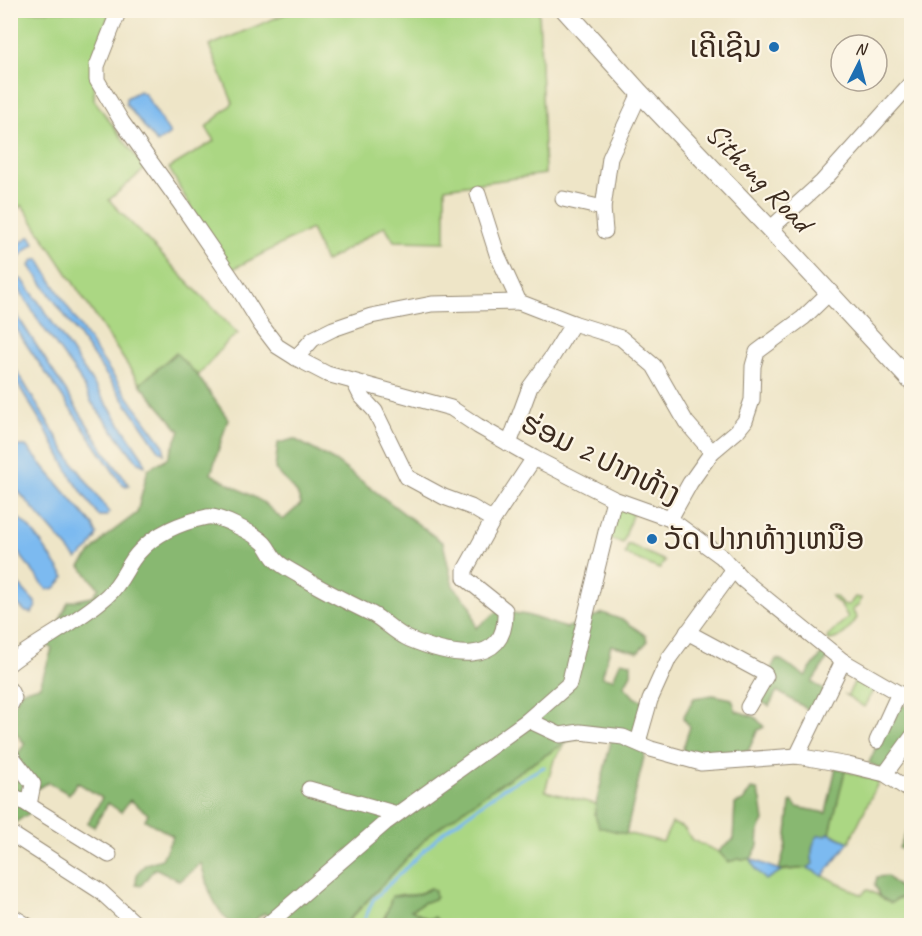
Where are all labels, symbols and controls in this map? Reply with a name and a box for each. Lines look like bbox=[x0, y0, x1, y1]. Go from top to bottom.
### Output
place label: ເຄີເຊີນ bbox=[690, 28, 762, 66]
north arrow bbox=[829, 33, 889, 93]
text: N bbox=[854, 39, 870, 60]
marker: ເຄີເຊີນ bbox=[767, 40, 781, 54]
street label: Sithong Road bbox=[698, 114, 823, 243]
street label: ຮ່ອມ 2 ປາກທ້າງ bbox=[515, 403, 687, 513]
place label: ວັດ ປາກທ້າງເຫນືອ bbox=[664, 520, 864, 558]
marker: ວັດ ປາກທ້າງເຫນືອ bbox=[645, 532, 659, 546]

